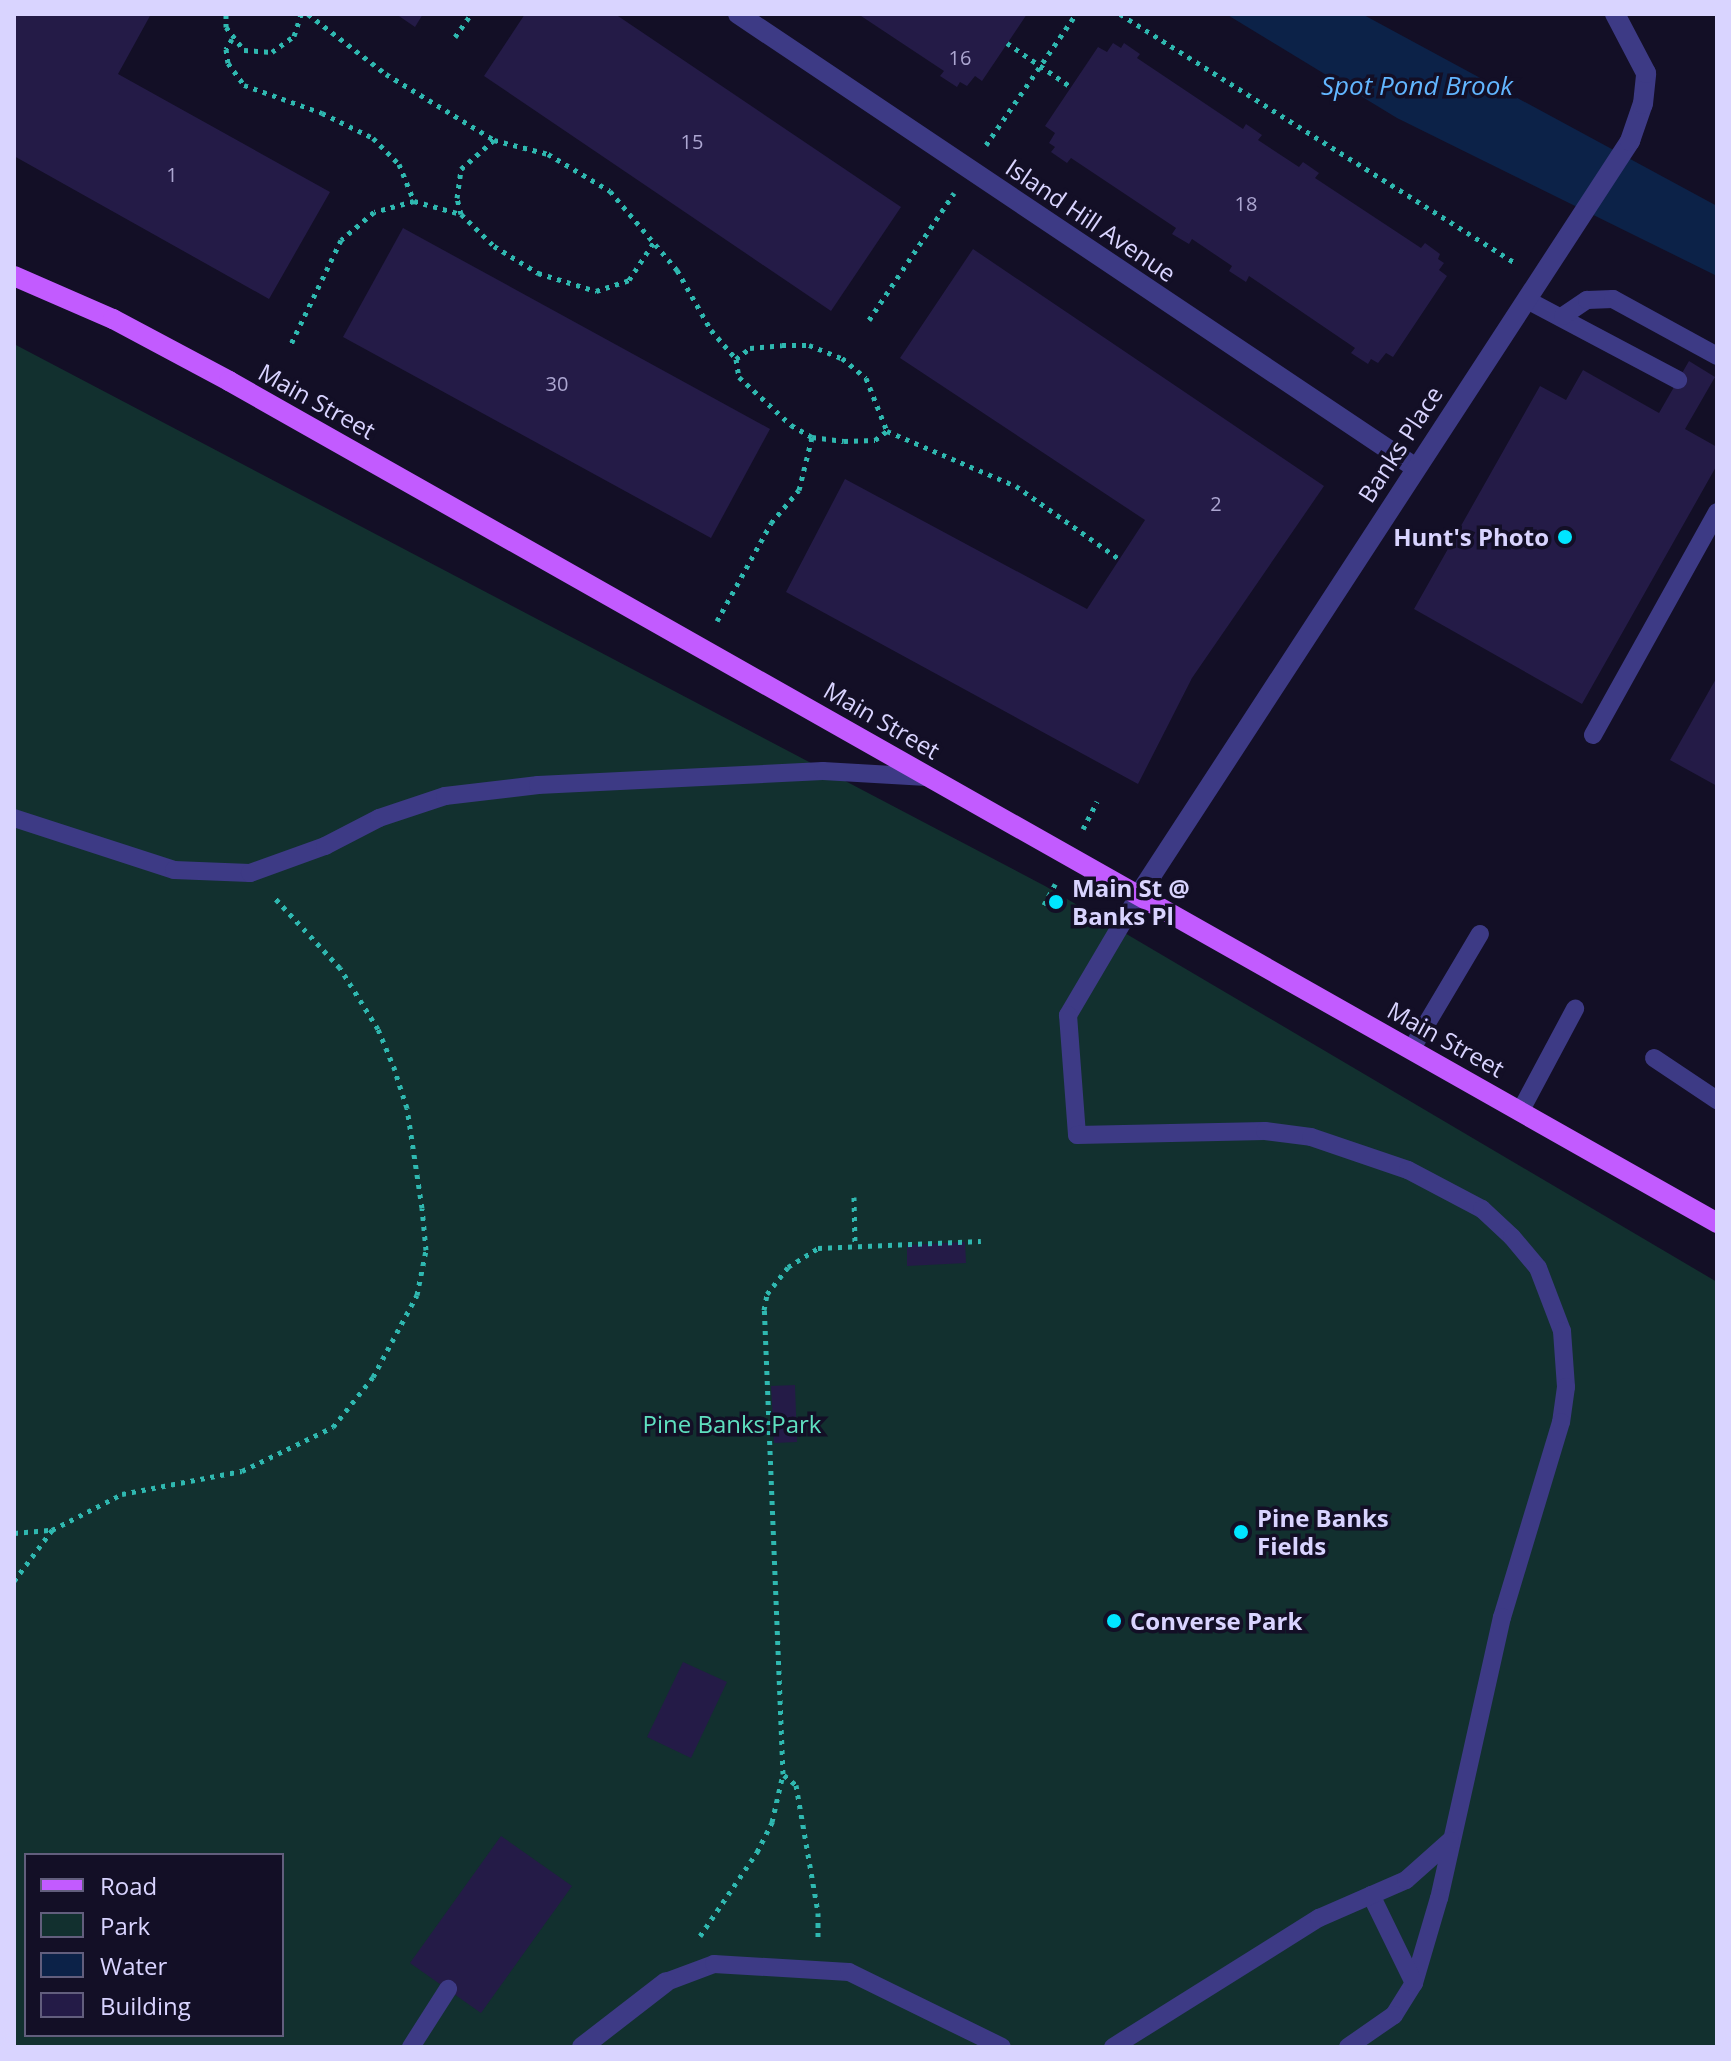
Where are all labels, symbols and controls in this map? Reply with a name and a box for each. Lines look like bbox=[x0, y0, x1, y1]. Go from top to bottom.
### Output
house number: 16 bbox=[949, 45, 971, 69]
water label: Spot Pond Brook bbox=[1321, 70, 1513, 102]
house number: 15 bbox=[681, 129, 703, 153]
street label: Island Hill Avenue bbox=[1001, 152, 1181, 288]
house number: 1 bbox=[166, 162, 178, 186]
house number: 18 bbox=[1235, 191, 1257, 215]
street label: Main Street bbox=[254, 357, 380, 445]
house number: 30 bbox=[546, 371, 568, 395]
street label: Banks Place bbox=[1352, 381, 1448, 507]
house number: 2 bbox=[1210, 491, 1222, 515]
place label: Hunt's Photo bbox=[1393, 523, 1549, 551]
marker: Hunt's Photo bbox=[1556, 528, 1574, 546]
street label: Main Street bbox=[819, 675, 945, 765]
place label: Main St @ Banks Pl bbox=[1072, 874, 1190, 930]
marker: Main St @ Banks Pl bbox=[1047, 893, 1065, 911]
street label: Main Street bbox=[1383, 995, 1509, 1083]
park label: Pine Banks Park bbox=[643, 1410, 821, 1438]
place label: Pine Banks Fields bbox=[1257, 1504, 1389, 1560]
marker: Pine Banks Fields bbox=[1232, 1523, 1250, 1541]
place label: Converse Park bbox=[1130, 1607, 1302, 1635]
marker: Converse Park bbox=[1105, 1612, 1123, 1630]
legend bbox=[24, 1853, 284, 2037]
text: Road bbox=[100, 1869, 157, 1902]
text: Park bbox=[100, 1909, 150, 1942]
text: Water bbox=[100, 1949, 167, 1982]
text: Building bbox=[100, 1989, 191, 2022]

